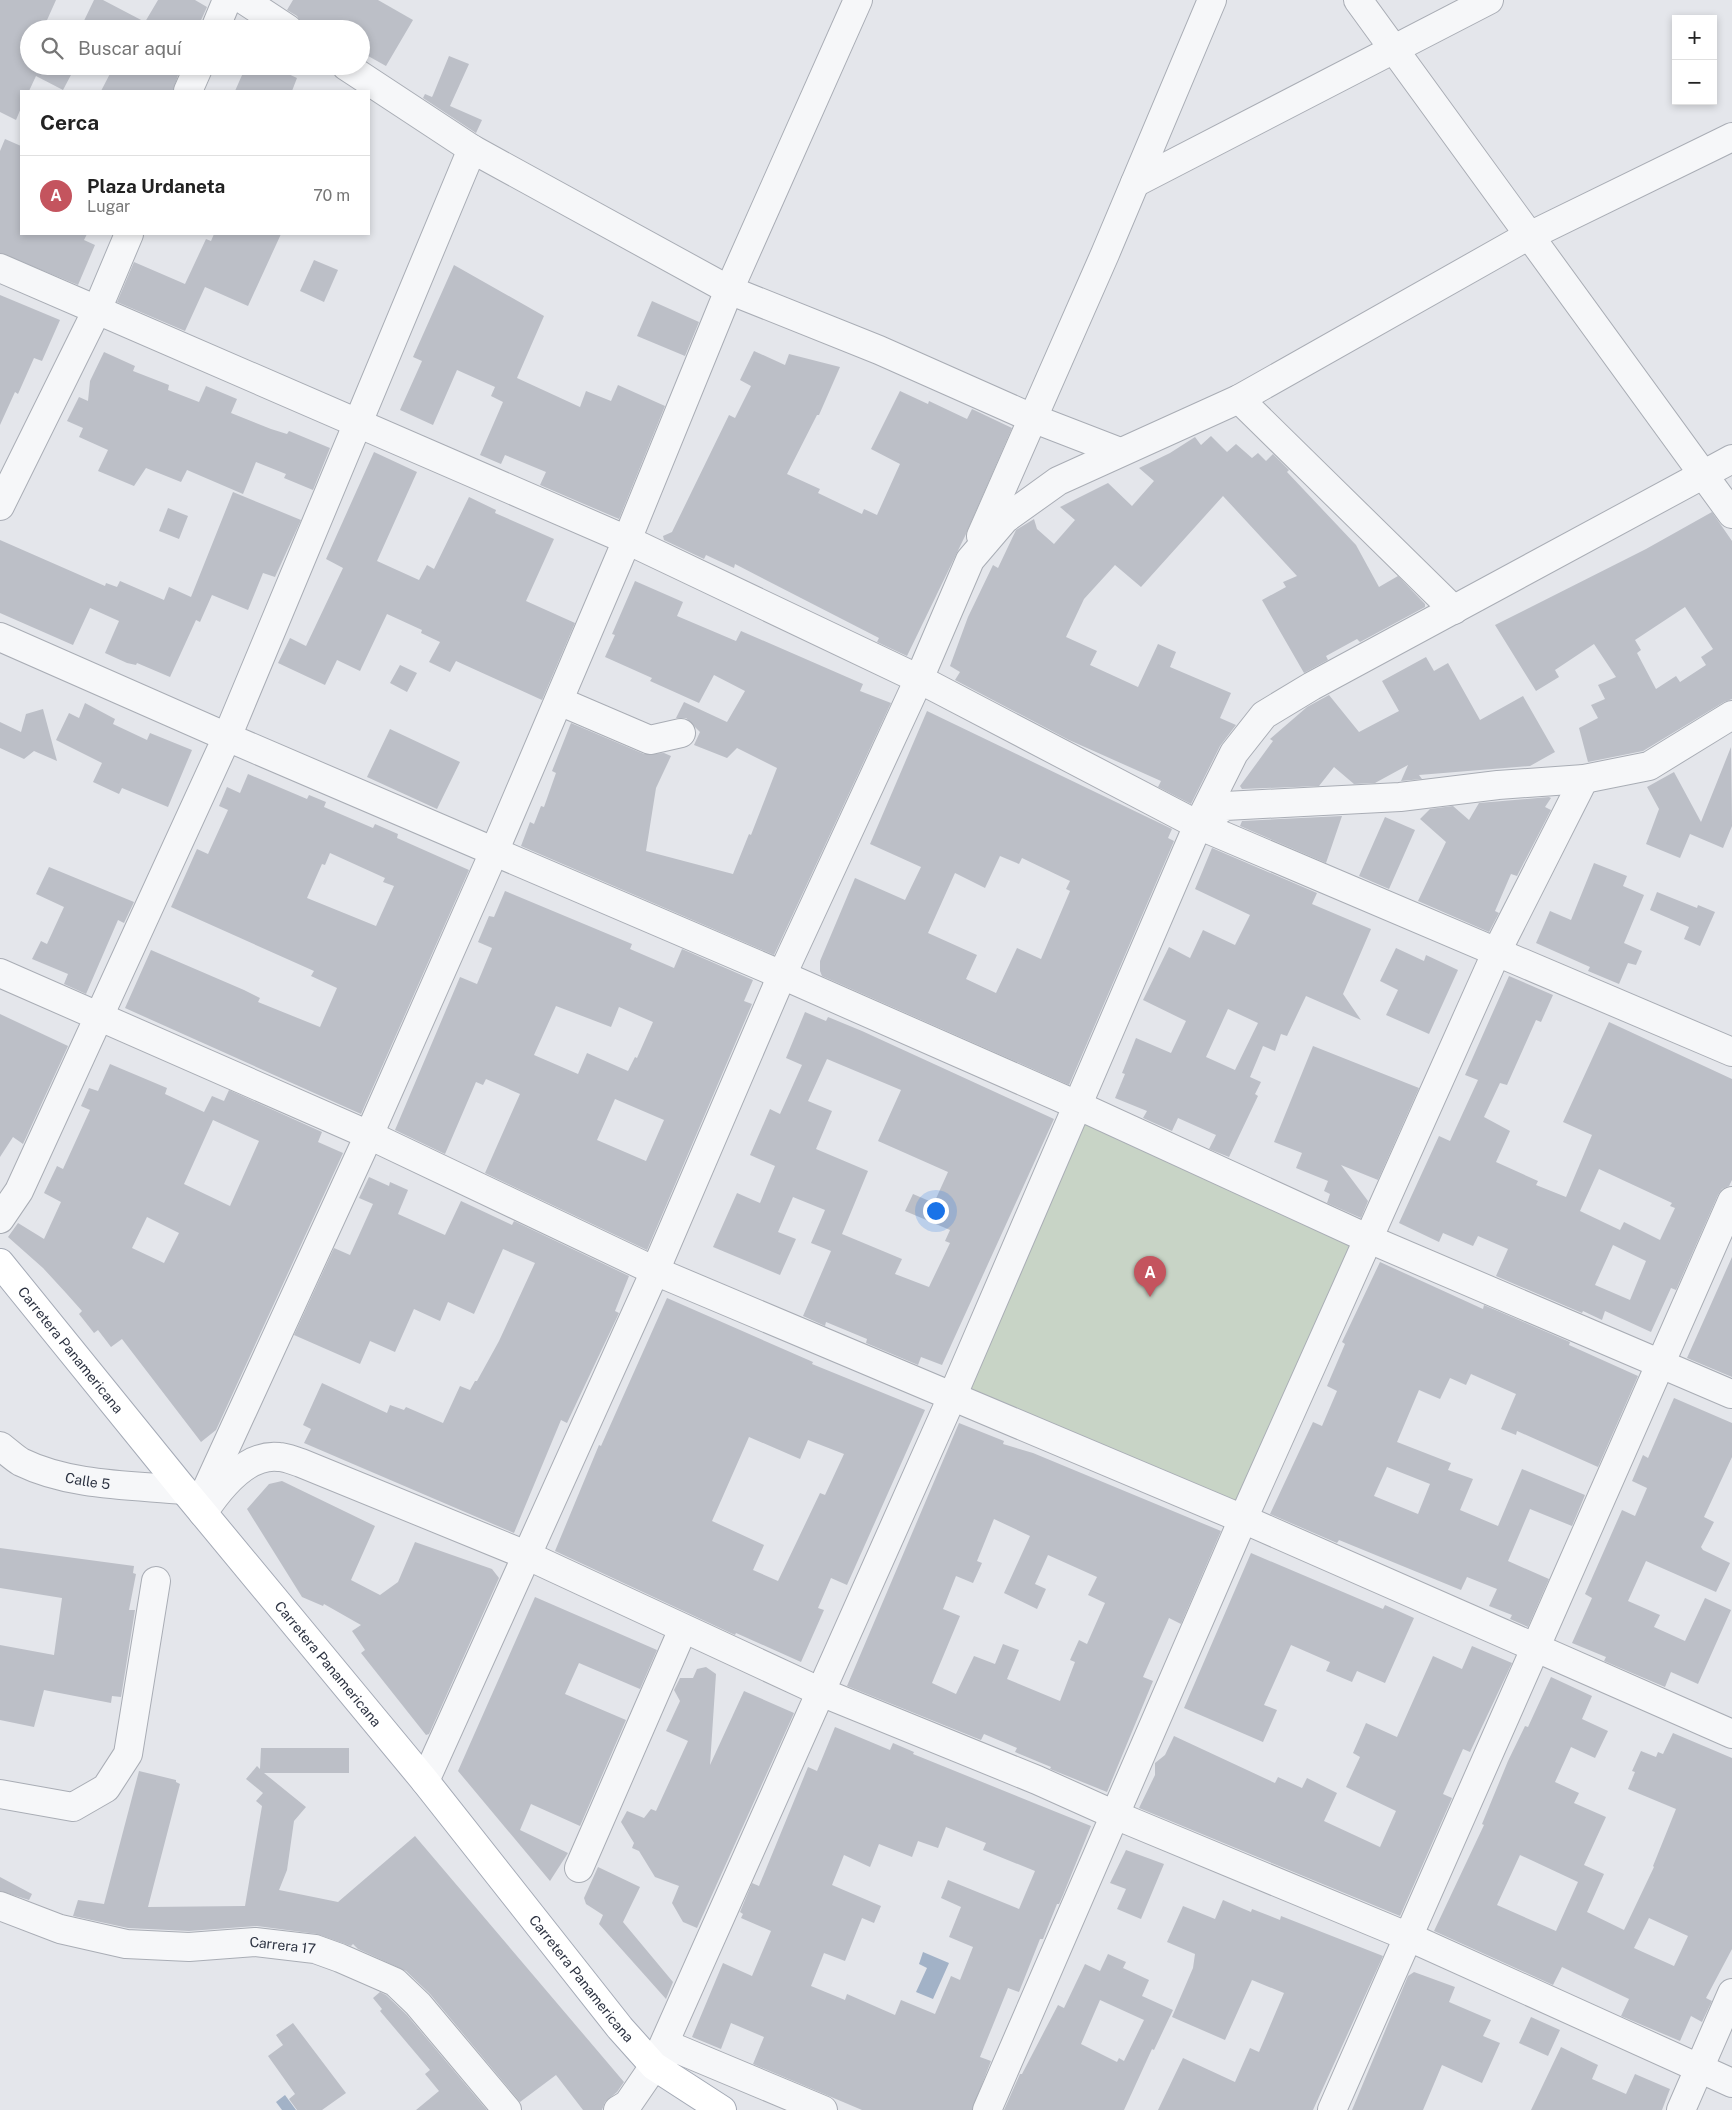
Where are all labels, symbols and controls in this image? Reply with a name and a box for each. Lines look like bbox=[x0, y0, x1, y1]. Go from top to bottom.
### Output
map controls bbox=[1672, 15, 1717, 105]
button: + bbox=[1672, 15, 1717, 60]
search box bbox=[20, 20, 370, 75]
icon: search bbox=[38, 34, 66, 62]
text: Buscar aquí bbox=[78, 37, 182, 59]
button: − bbox=[1672, 60, 1717, 105]
text: Cerca bbox=[40, 110, 99, 135]
text: Plaza Urdaneta bbox=[87, 175, 225, 197]
text: A bbox=[50, 186, 62, 205]
text: 70 m bbox=[313, 186, 350, 205]
text: Lugar bbox=[87, 197, 130, 216]
your location bbox=[923, 1198, 949, 1224]
pin: A bbox=[1134, 1256, 1166, 1297]
street label: Carretera Panamericana bbox=[15, 1284, 126, 1416]
street label: Calle 5 bbox=[64, 1469, 111, 1492]
street label: Carretera Panamericana bbox=[272, 1598, 385, 1730]
street label: Carretera Panamericana bbox=[526, 1912, 637, 2045]
street label: Carrera 17 bbox=[249, 1934, 317, 1957]

